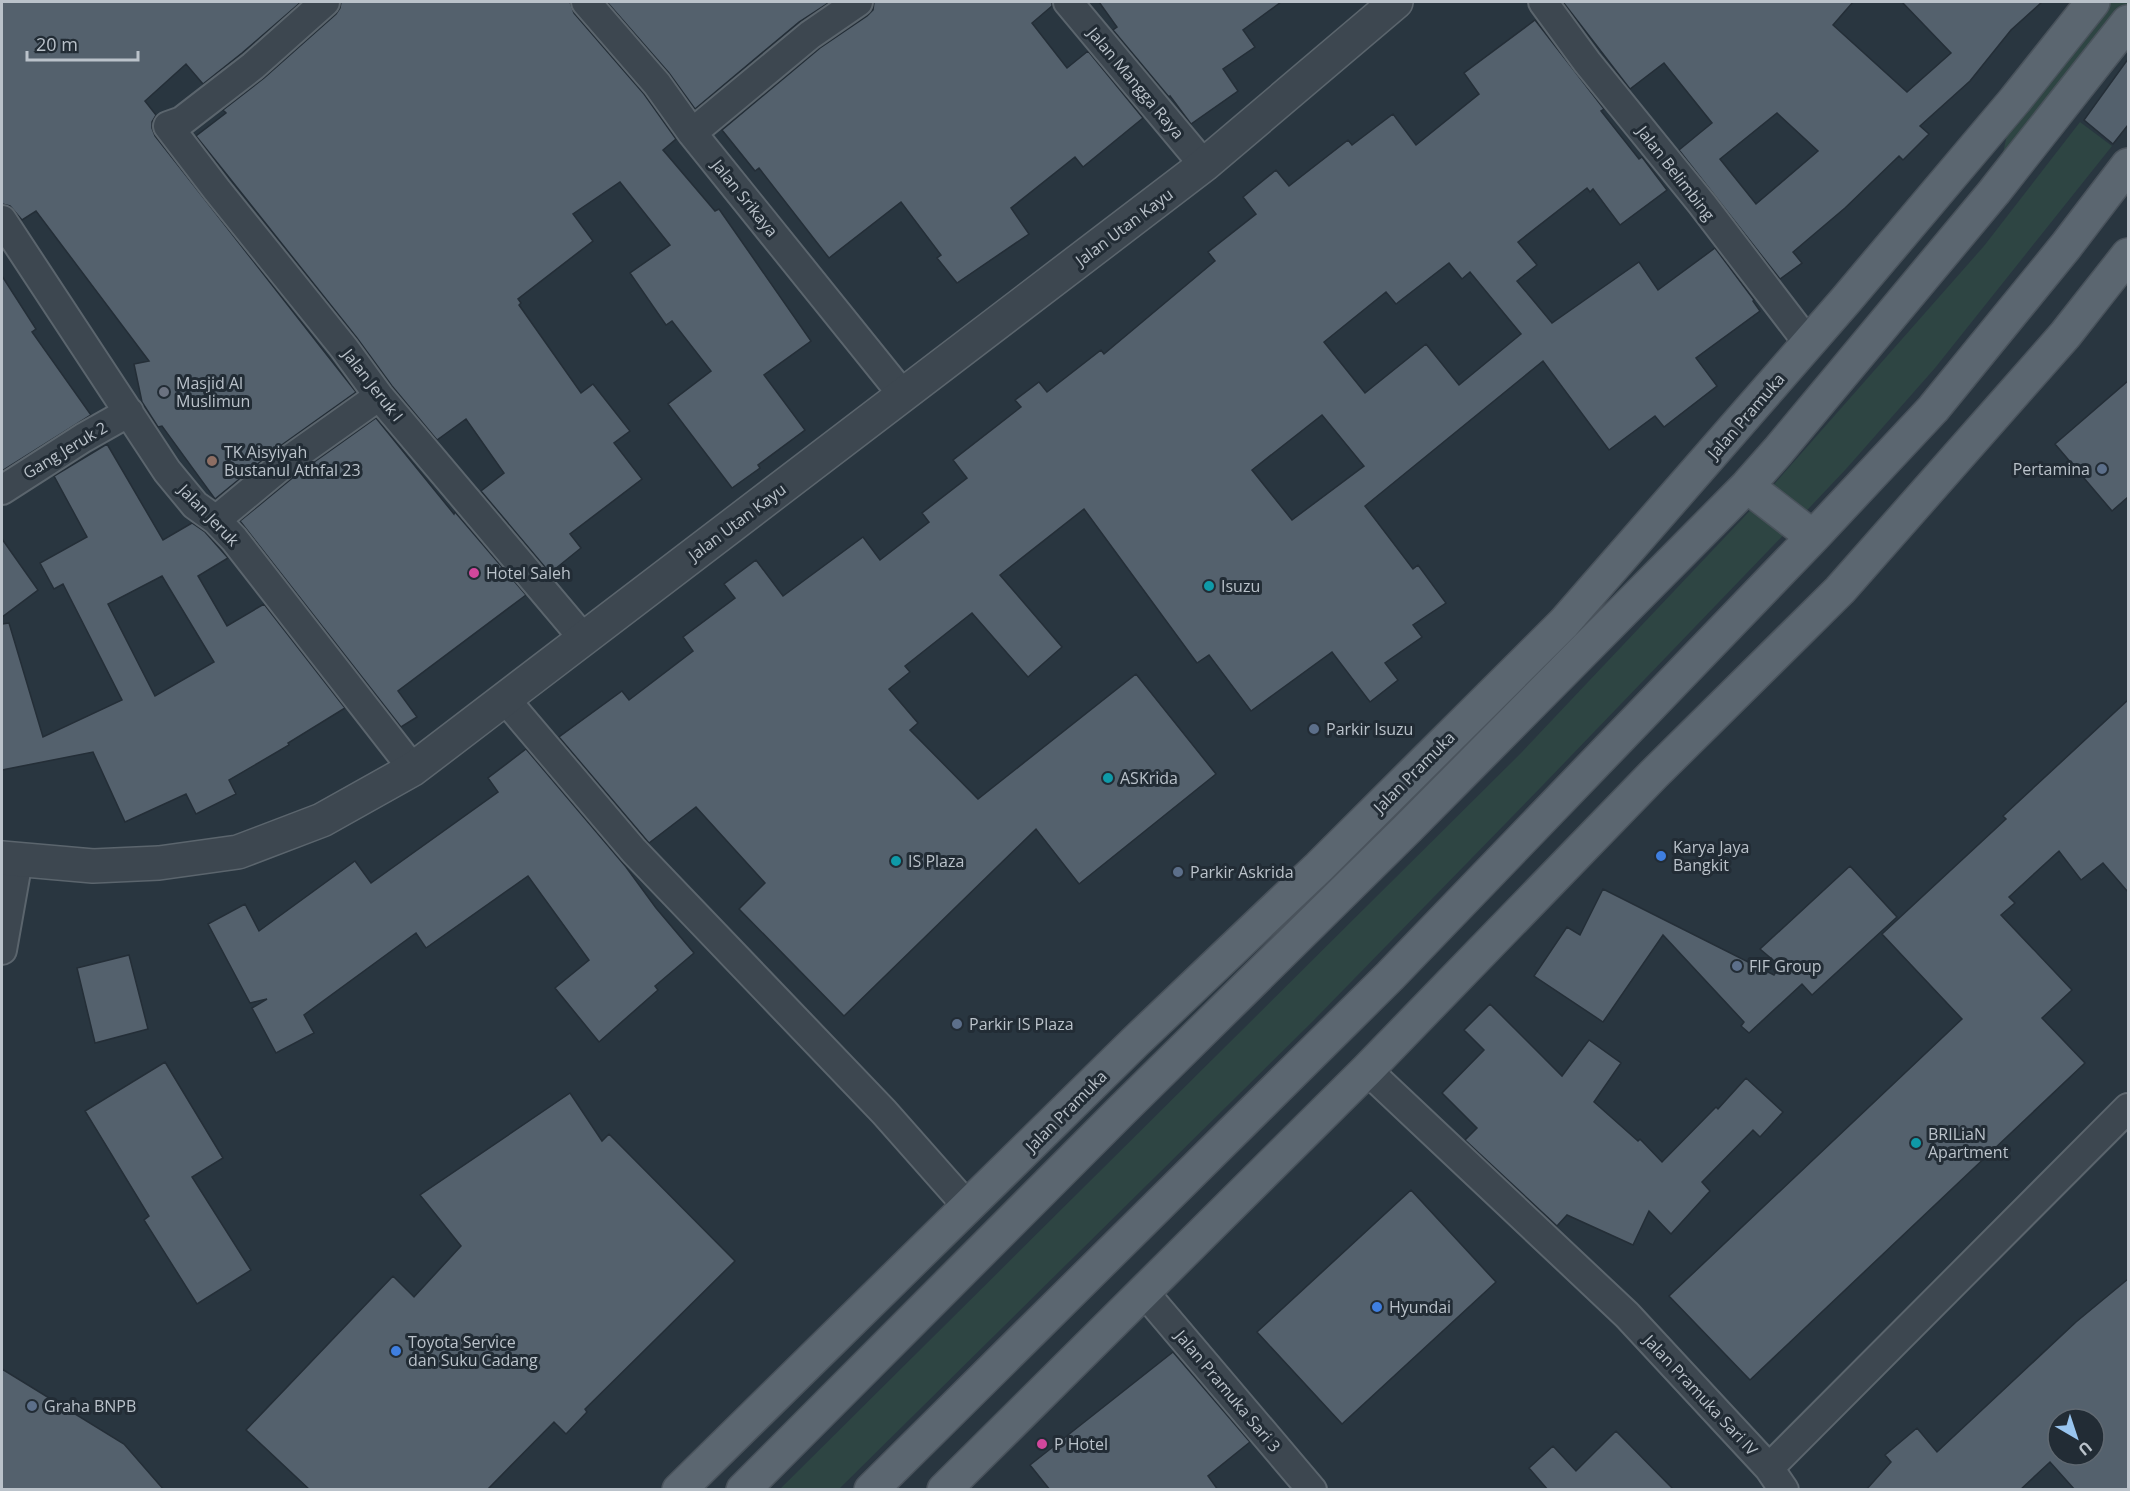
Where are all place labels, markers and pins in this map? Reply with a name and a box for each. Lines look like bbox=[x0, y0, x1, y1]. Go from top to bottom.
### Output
place label: Masjid Al Muslimun bbox=[176, 372, 250, 412]
marker: Masjid Al Muslimun bbox=[157, 385, 171, 399]
place label: TK Aisyiyah Bustanul Athfal 23 bbox=[224, 441, 361, 481]
marker: TK Aisyiyah Bustanul Athfal 23 bbox=[205, 454, 219, 468]
place label: Pertamina bbox=[2013, 458, 2090, 480]
marker: Pertamina bbox=[2095, 462, 2109, 476]
place label: Hotel Saleh bbox=[486, 562, 571, 584]
marker: Hotel Saleh bbox=[467, 566, 481, 580]
place label: Isuzu bbox=[1221, 575, 1260, 597]
marker: Isuzu bbox=[1202, 579, 1216, 593]
place label: Parkir Isuzu bbox=[1326, 718, 1413, 740]
marker: Parkir Isuzu bbox=[1307, 722, 1321, 736]
place label: ASKrida bbox=[1120, 767, 1178, 789]
marker: ASKrida bbox=[1101, 771, 1115, 785]
place label: Karya Jaya Bangkit bbox=[1673, 836, 1749, 876]
marker: Karya Jaya Bangkit bbox=[1654, 849, 1668, 863]
place label: IS Plaza bbox=[908, 850, 964, 872]
marker: IS Plaza bbox=[889, 854, 903, 868]
place label: Parkir Askrida bbox=[1190, 861, 1294, 883]
marker: Parkir Askrida bbox=[1171, 865, 1185, 879]
place label: FIF Group bbox=[1749, 955, 1822, 977]
marker: FIF Group bbox=[1730, 959, 1744, 973]
place label: Parkir IS Plaza bbox=[969, 1013, 1074, 1035]
marker: Parkir IS Plaza bbox=[950, 1017, 964, 1031]
place label: BRILiaN Apartment bbox=[1928, 1123, 2009, 1163]
marker: BRILiaN Apartment bbox=[1909, 1136, 1923, 1150]
place label: Hyundai bbox=[1389, 1296, 1451, 1318]
marker: Hyundai bbox=[1370, 1300, 1384, 1314]
place label: Toyota Service dan Suku Cadang bbox=[408, 1331, 538, 1371]
marker: Toyota Service dan Suku Cadang bbox=[389, 1344, 403, 1358]
place label: Graha BNPB bbox=[44, 1395, 136, 1417]
marker: Graha BNPB bbox=[25, 1399, 39, 1413]
place label: P Hotel bbox=[1054, 1433, 1108, 1455]
marker: P Hotel bbox=[1035, 1437, 1049, 1451]

